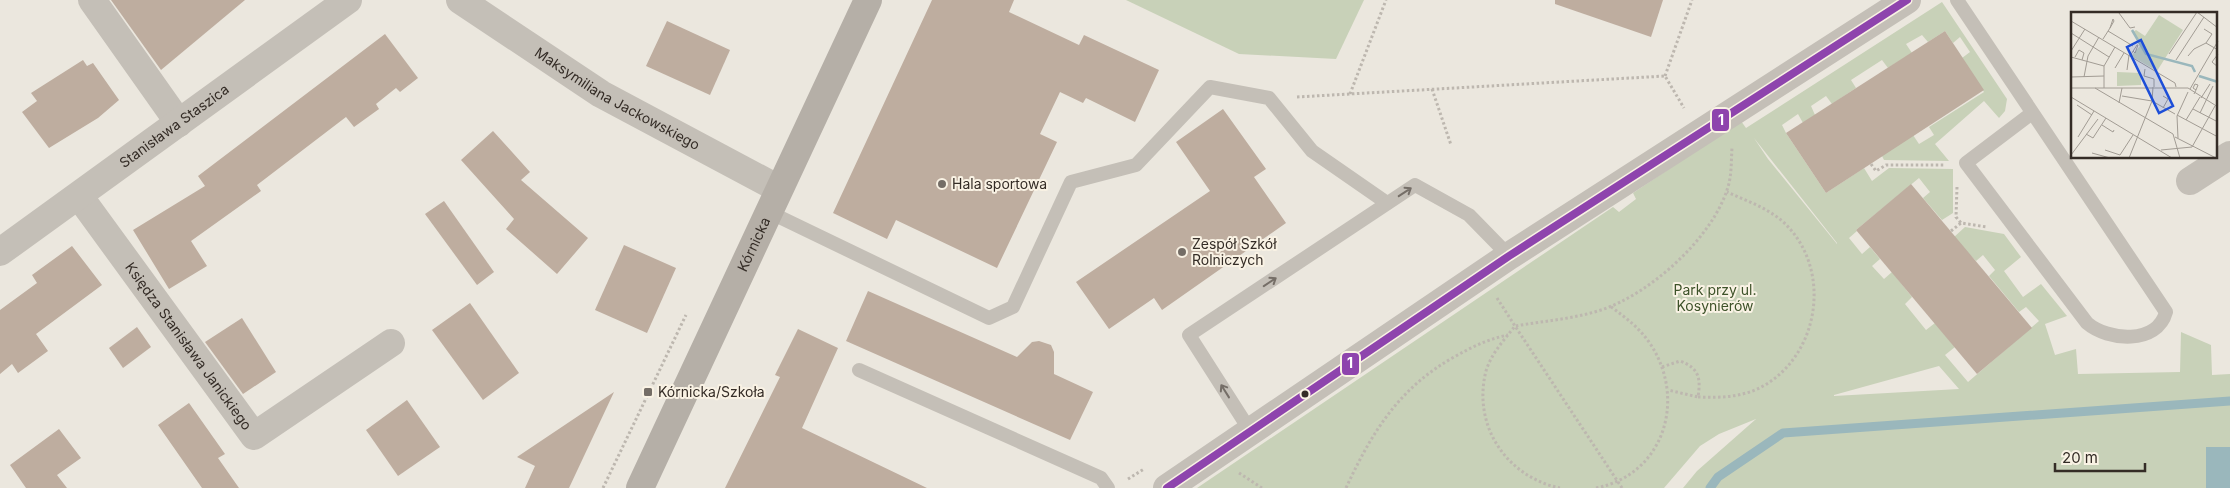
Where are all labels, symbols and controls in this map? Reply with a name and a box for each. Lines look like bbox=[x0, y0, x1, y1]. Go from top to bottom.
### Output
inset map bbox=[2071, 12, 2218, 159]
street label: Maksymiliana Jackowskiego bbox=[532, 43, 703, 153]
street label: Stanisława Staszica bbox=[116, 80, 232, 171]
line badge: 1 bbox=[1711, 108, 1730, 132]
text: 1 bbox=[1718, 111, 1724, 128]
place label: Hala sportowa bbox=[952, 175, 1047, 192]
marker: Hala sportowa bbox=[936, 178, 948, 190]
one-way arrow bbox=[1398, 186, 1412, 197]
street label: Kórnicka bbox=[733, 214, 773, 274]
place label: Zespół Szkół Rolniczych bbox=[1192, 235, 1277, 268]
marker: Zespół Szkół Rolniczych bbox=[1176, 246, 1188, 258]
street label: Księdza Stanisława Janickiego bbox=[122, 259, 256, 433]
one-way arrow bbox=[1262, 276, 1276, 286]
park label: Park przy ul. Kosynierów bbox=[1674, 281, 1757, 314]
line badge: 1 bbox=[1341, 352, 1360, 376]
text: 1 bbox=[1347, 354, 1353, 371]
place label: Kórnicka/Szkoła bbox=[658, 383, 765, 400]
one-way arrow bbox=[1219, 384, 1229, 398]
marker: Kórnicka/Szkoła bbox=[642, 386, 654, 398]
unlabelled marker bbox=[1300, 389, 1310, 399]
scale bar bbox=[2055, 440, 2145, 472]
text: 20 m bbox=[2062, 448, 2098, 467]

